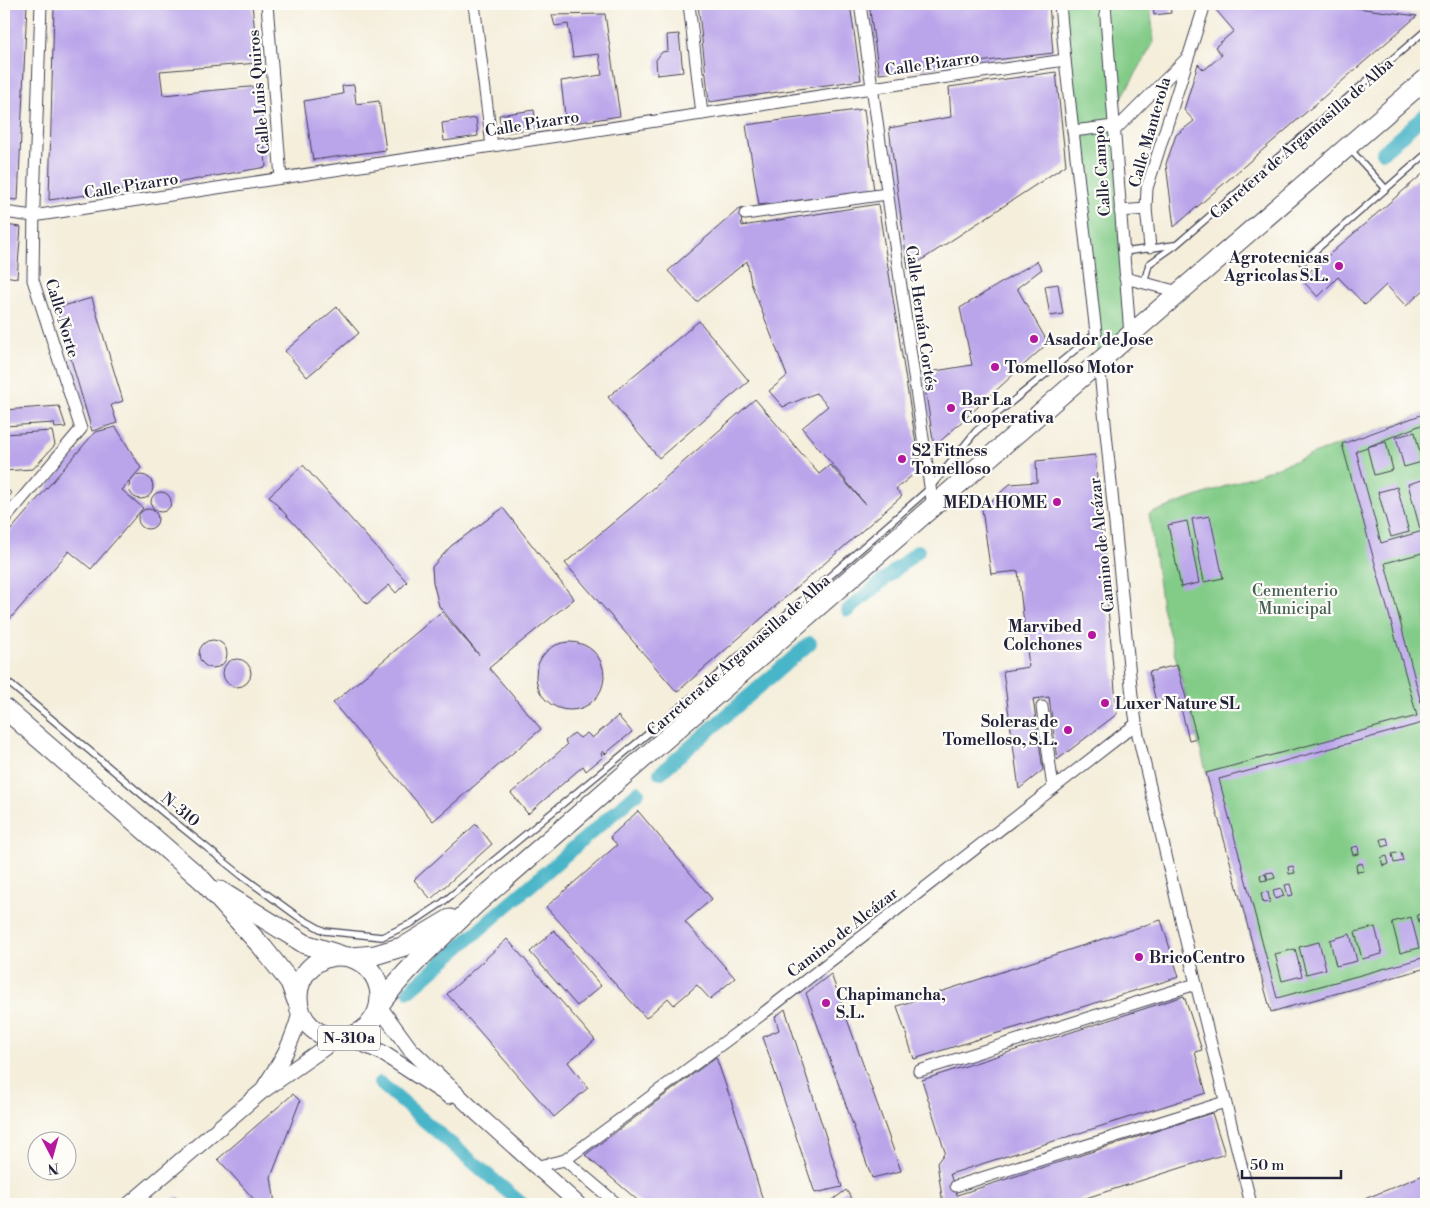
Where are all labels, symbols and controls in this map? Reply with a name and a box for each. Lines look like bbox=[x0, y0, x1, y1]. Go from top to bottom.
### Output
street label: Calle Luis Quiros bbox=[244, 29, 274, 155]
street label: Calle Pizarro bbox=[884, 47, 981, 80]
street label: Carretera de Argamasilla de Alba bbox=[1206, 53, 1398, 224]
street label: Calle Manterola bbox=[1125, 74, 1176, 190]
street label: Calle Pizarro bbox=[484, 107, 581, 141]
street label: Calle Campo bbox=[1089, 125, 1115, 217]
street label: Calle Pizarro bbox=[83, 169, 180, 203]
street label: Calle Hernán Cortés bbox=[901, 244, 941, 392]
place label: Agrotecnicas Agricolas S.L. bbox=[1223, 248, 1329, 286]
marker: Agrotecnicas Agricolas S.L. bbox=[1333, 260, 1345, 272]
street label: Calle Norte bbox=[41, 276, 84, 360]
place label: Asador de Jose bbox=[1043, 330, 1154, 350]
marker: Asador de Jose bbox=[1028, 333, 1040, 345]
place label: Tomelloso Motor bbox=[1005, 358, 1134, 378]
marker: Tomelloso Motor bbox=[989, 361, 1001, 373]
place label: Bar La Cooperativa bbox=[961, 390, 1054, 428]
marker: Bar La Cooperativa bbox=[945, 402, 957, 414]
place label: S2 Fitness Tomelloso bbox=[912, 441, 991, 479]
marker: S2 Fitness Tomelloso bbox=[896, 453, 908, 465]
street label: Camino de Alcázar bbox=[1085, 477, 1119, 613]
place label: MEDA HOME bbox=[943, 493, 1047, 513]
marker: MEDA HOME bbox=[1051, 496, 1063, 508]
street label: Carretera de Argamasilla de Alba bbox=[643, 570, 835, 741]
park label: Cementerio Municipal bbox=[1252, 581, 1338, 619]
place label: Marvibed Colchones bbox=[1003, 617, 1082, 655]
marker: Marvibed Colchones bbox=[1086, 629, 1098, 641]
place label: Luxer Nature SL bbox=[1115, 694, 1240, 714]
marker: Luxer Nature SL bbox=[1099, 697, 1111, 709]
place label: Soleras de Tomelloso, S.L. bbox=[943, 712, 1058, 750]
marker: Soleras de Tomelloso, S.L. bbox=[1062, 724, 1074, 736]
street label: N-310 bbox=[157, 788, 204, 831]
street label: Camino de Alcázar bbox=[783, 883, 902, 982]
place label: BricoCentro bbox=[1149, 948, 1245, 968]
marker: BricoCentro bbox=[1133, 951, 1145, 963]
place label: Chapimancha, S.L. bbox=[836, 985, 946, 1023]
marker: Chapimancha, S.L. bbox=[820, 997, 832, 1009]
road number: N-310a bbox=[318, 1026, 380, 1050]
north arrow bbox=[28, 1130, 78, 1180]
scale bar bbox=[1242, 1148, 1341, 1180]
text: 50 m bbox=[1250, 1156, 1284, 1175]
text: N bbox=[47, 1158, 60, 1177]

